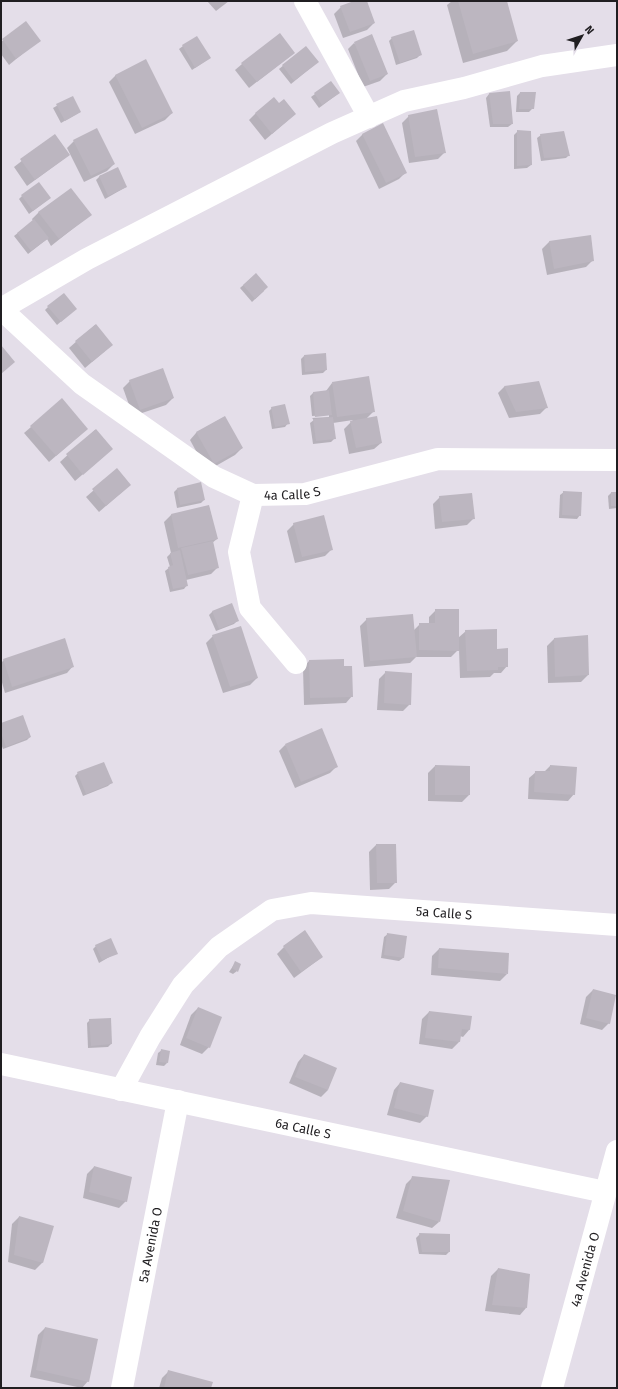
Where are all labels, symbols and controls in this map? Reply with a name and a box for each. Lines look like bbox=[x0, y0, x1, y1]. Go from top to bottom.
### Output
north arrow bbox=[562, 16, 602, 56]
text: N bbox=[582, 23, 597, 37]
street label: 4a Calle S bbox=[264, 483, 322, 503]
street label: 5a Calle S bbox=[415, 904, 473, 923]
street label: 6a Calle S bbox=[274, 1115, 333, 1142]
street label: 5a Avenida O bbox=[136, 1206, 165, 1284]
street label: 4a Avenida O bbox=[568, 1230, 602, 1309]

